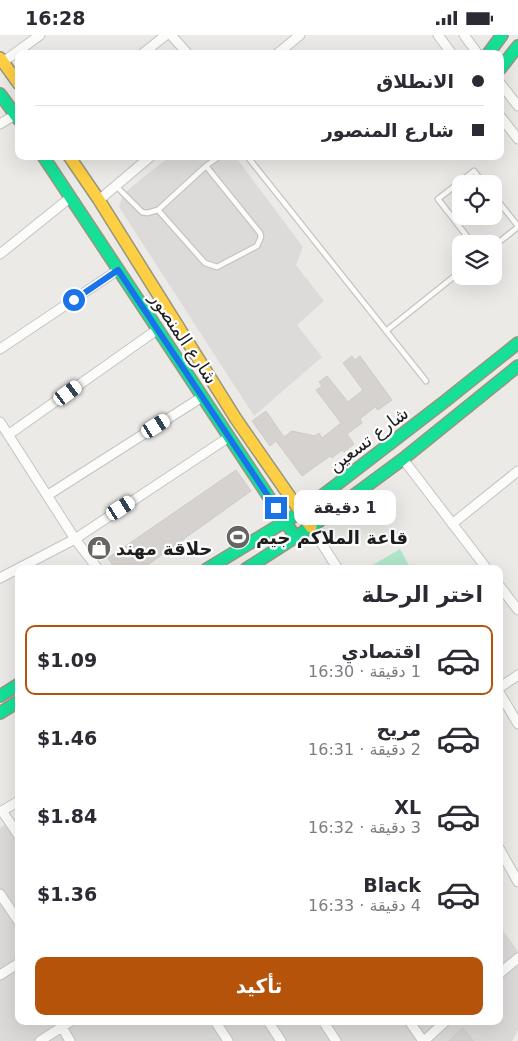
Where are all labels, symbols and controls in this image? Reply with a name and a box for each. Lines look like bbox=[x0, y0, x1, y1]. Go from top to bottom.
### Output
text: 16:28 bbox=[25, 7, 85, 29]
text: الانطلاق bbox=[376, 70, 454, 92]
text: شارع المنصور bbox=[322, 119, 454, 141]
map controls bbox=[452, 175, 502, 285]
button: locate bbox=[452, 175, 502, 225]
button: layers bbox=[452, 235, 502, 285]
street label: شارع المنصور bbox=[144, 288, 222, 388]
route start bbox=[63, 289, 85, 311]
car bbox=[51, 378, 84, 408]
street label: شارع تسعين bbox=[324, 402, 413, 477]
car bbox=[139, 412, 172, 440]
callout: 1 دقيقة bbox=[294, 491, 396, 525]
car bbox=[104, 494, 137, 522]
route end bbox=[265, 497, 287, 519]
text: 1 دقيقة bbox=[313, 498, 377, 517]
sports icon: قاعة الملاكم جيم bbox=[225, 524, 251, 550]
place label: قاعة الملاكم جيم bbox=[256, 527, 408, 548]
shop icon: حلاقة مهند bbox=[86, 535, 112, 561]
place label: حلاقة مهند bbox=[116, 538, 212, 560]
text: اختر الرحلة bbox=[362, 582, 483, 607]
icon: car bbox=[436, 638, 481, 683]
text: اقتصادي bbox=[341, 640, 421, 662]
text: $1.09 bbox=[37, 649, 97, 671]
text: 1 دقيقة · 16:30 bbox=[308, 662, 421, 681]
icon: car bbox=[436, 716, 481, 761]
text: مريح bbox=[377, 718, 421, 740]
text: $1.46 bbox=[37, 727, 97, 749]
text: 2 دقيقة · 16:31 bbox=[308, 740, 421, 759]
icon: car bbox=[436, 794, 481, 839]
text: XL bbox=[394, 796, 421, 818]
text: $1.84 bbox=[37, 805, 97, 827]
text: 3 دقيقة · 16:32 bbox=[308, 818, 421, 837]
icon: car bbox=[436, 872, 481, 917]
text: Black bbox=[363, 874, 421, 896]
text: $1.36 bbox=[37, 883, 97, 905]
text: 4 دقيقة · 16:33 bbox=[308, 896, 421, 915]
button: تأكيد bbox=[35, 957, 483, 1015]

